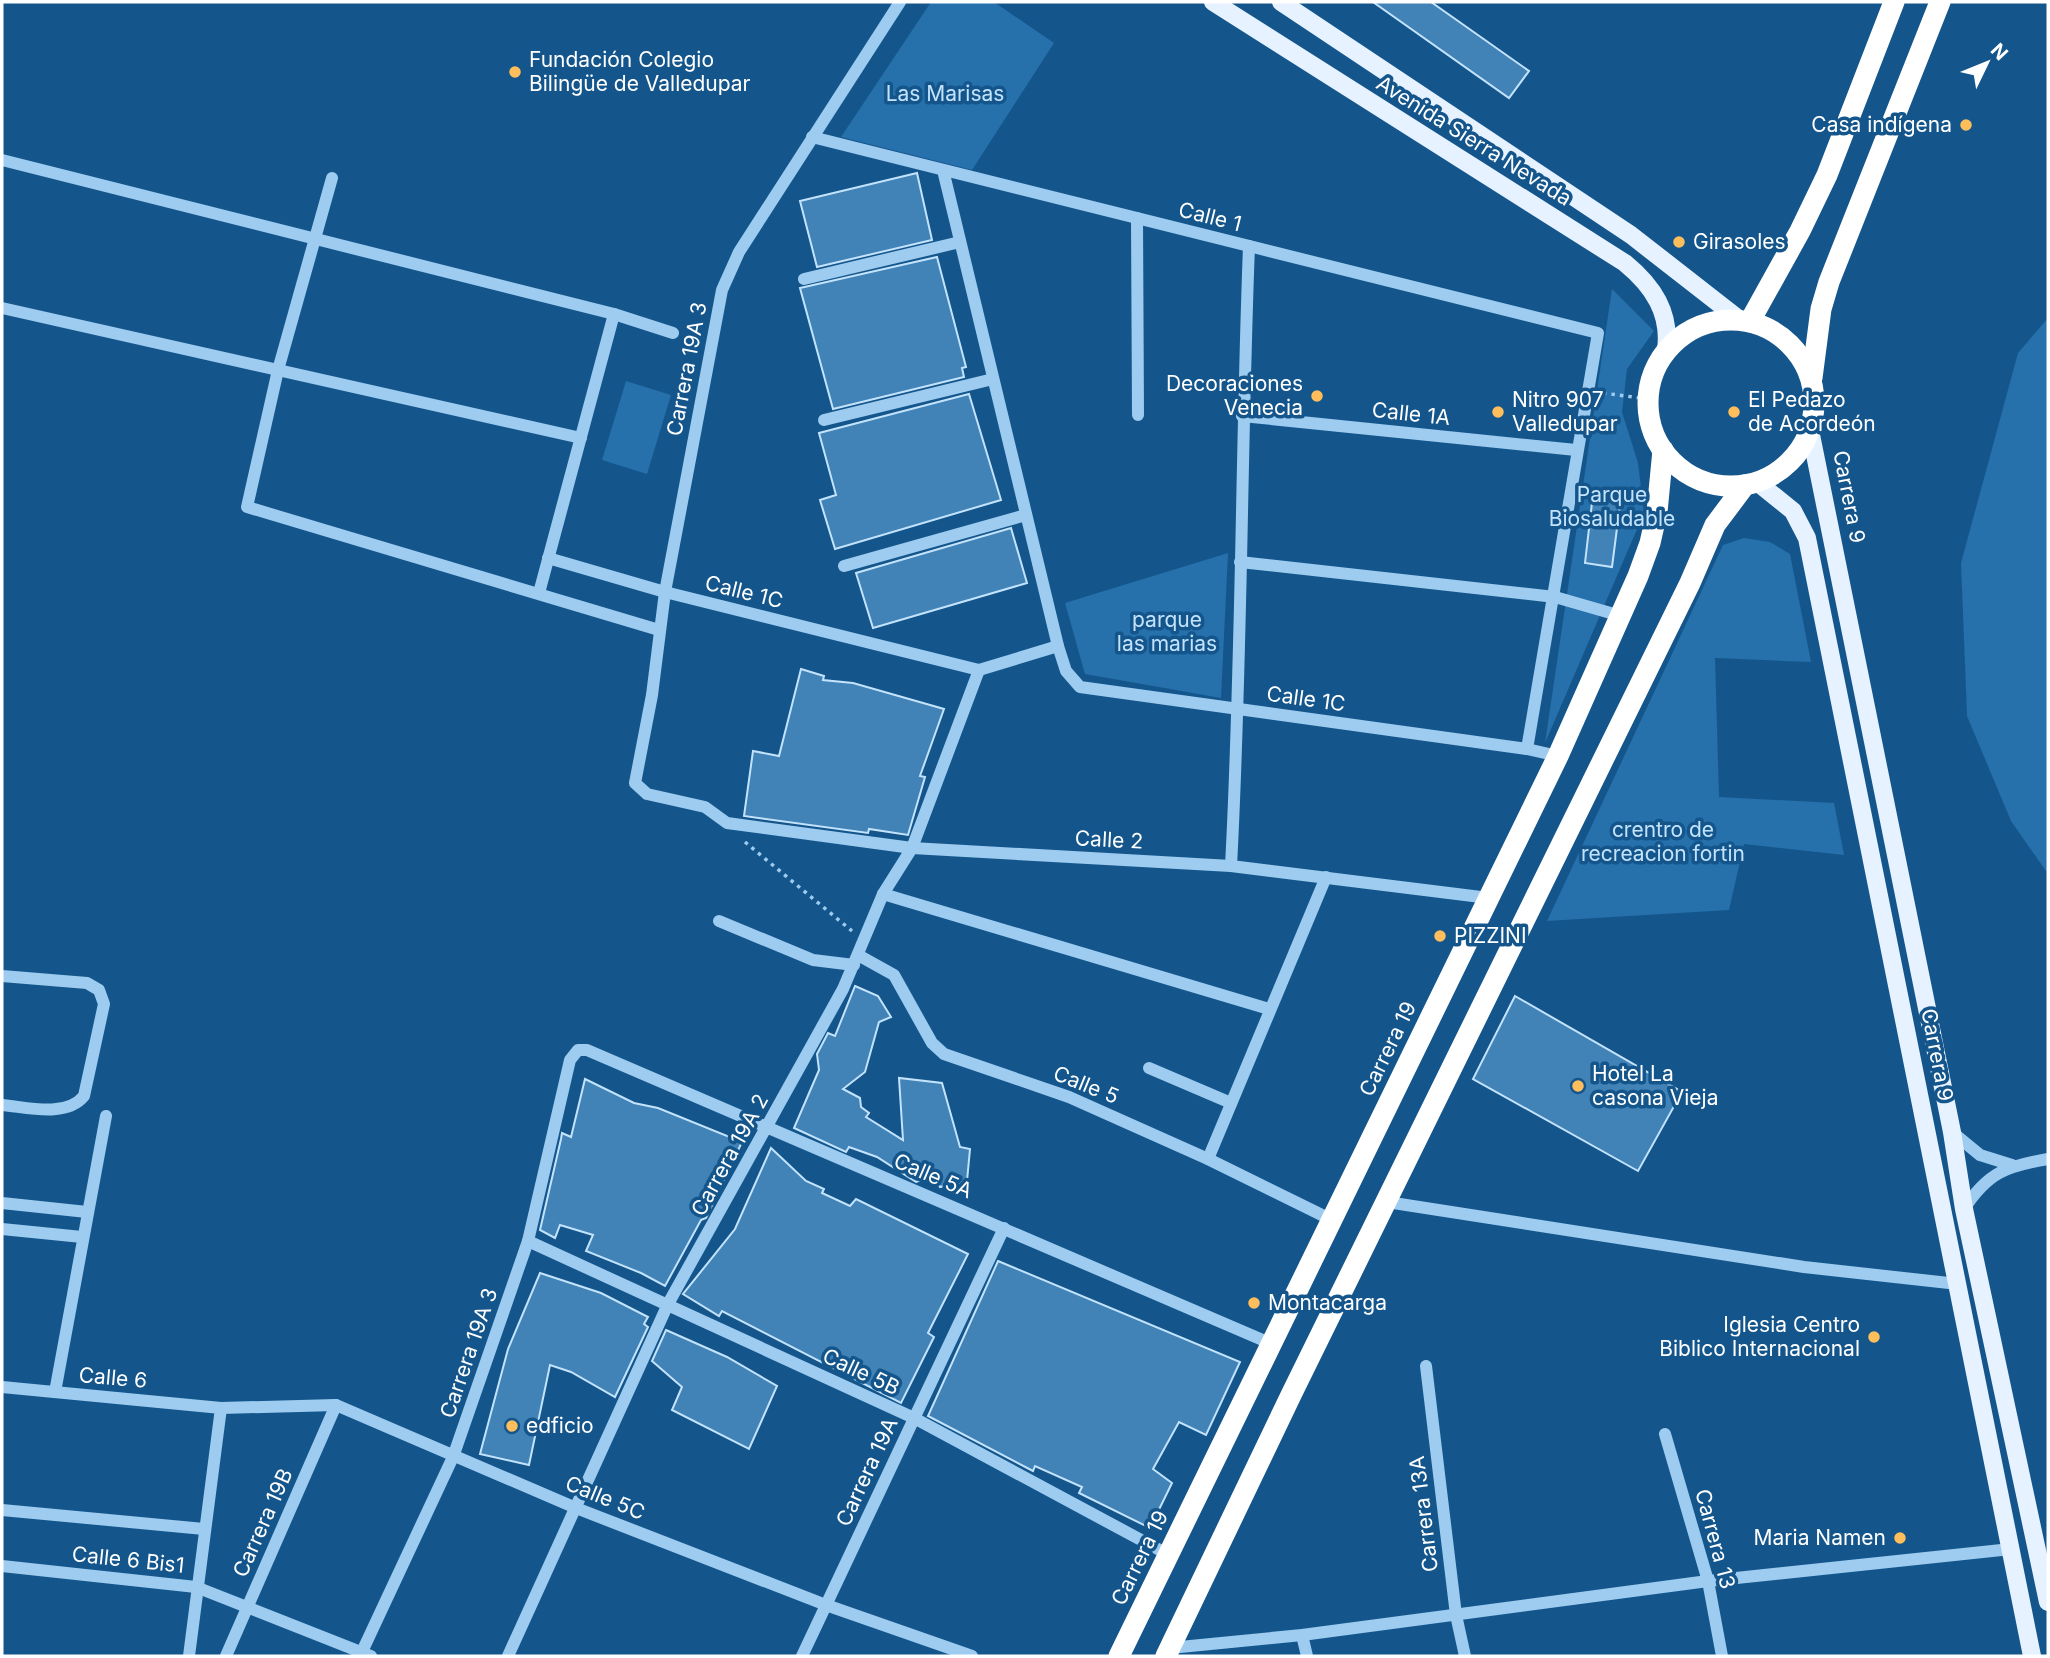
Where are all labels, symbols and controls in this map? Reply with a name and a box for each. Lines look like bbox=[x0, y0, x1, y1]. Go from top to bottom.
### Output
north arrow bbox=[1952, 28, 2022, 98]
text: N bbox=[1986, 39, 2012, 65]
place label: Fundación Colegio Bilingüe de Valledupar bbox=[529, 47, 751, 96]
marker: Fundación Colegio Bilingüe de Valledupar bbox=[507, 64, 523, 80]
street label: Avenida Sierra Nevada bbox=[1372, 70, 1576, 211]
park label: Las Marisas bbox=[886, 81, 1004, 106]
place label: Casa indígena bbox=[1811, 112, 1952, 137]
marker: Casa indígena bbox=[1958, 117, 1974, 133]
street label: Calle 1 bbox=[1176, 197, 1244, 236]
place label: Girasoles bbox=[1693, 229, 1786, 254]
marker: Girasoles bbox=[1671, 234, 1687, 250]
street label: Carrera 19A 3 bbox=[661, 300, 712, 438]
place label: Decoraciones Venecia bbox=[1166, 371, 1303, 420]
place label: Nitro 907 Valledupar bbox=[1512, 387, 1618, 436]
place label: El Pedazo de Acordeón bbox=[1748, 387, 1876, 436]
marker: Decoraciones Venecia bbox=[1309, 388, 1325, 404]
street label: Calle 1A bbox=[1371, 397, 1451, 430]
marker: Nitro 907 Valledupar bbox=[1490, 404, 1506, 420]
marker: El Pedazo de Acordeón bbox=[1726, 404, 1742, 420]
street label: Carrera 9 bbox=[1828, 448, 1871, 545]
park label: Parque Biosaludable bbox=[1549, 482, 1675, 531]
street label: Calle 1C bbox=[703, 570, 786, 613]
park label: parque las marias bbox=[1117, 607, 1217, 656]
street label: Calle 1C bbox=[1265, 681, 1347, 716]
park label: crentro de recreacion fortin bbox=[1581, 817, 1745, 866]
street label: Calle 2 bbox=[1074, 825, 1144, 854]
place label: PIZZINI bbox=[1454, 923, 1527, 948]
marker: PIZZINI bbox=[1432, 928, 1448, 944]
street label: Carrera 19 bbox=[1354, 997, 1421, 1100]
street label: Carrera 9 bbox=[1916, 1006, 1959, 1103]
street label: Calle 5 bbox=[1050, 1060, 1123, 1109]
place label: Hotel La casona Vieja bbox=[1592, 1061, 1718, 1110]
marker: Hotel La casona Vieja bbox=[1570, 1078, 1586, 1094]
street label: Carrera 19A 2 bbox=[686, 1089, 773, 1220]
street label: Calle 5A bbox=[890, 1148, 976, 1203]
street label: Carrera 19A 3 bbox=[435, 1285, 502, 1421]
place label: Montacarga bbox=[1268, 1290, 1387, 1315]
marker: Montacarga bbox=[1246, 1295, 1262, 1311]
place label: Iglesia Centro Biblico Internacional bbox=[1659, 1312, 1860, 1361]
marker: Iglesia Centro Biblico Internacional bbox=[1866, 1329, 1882, 1345]
street label: Calle 5B bbox=[819, 1343, 904, 1400]
street label: Calle 6 bbox=[78, 1362, 148, 1393]
place label: edficio bbox=[526, 1413, 594, 1438]
street label: Carrera 19A bbox=[831, 1414, 903, 1530]
marker: edficio bbox=[504, 1418, 520, 1434]
street label: Carrera 13A bbox=[1404, 1455, 1443, 1574]
street label: Carrera 19B bbox=[228, 1465, 298, 1581]
street label: Calle 5C bbox=[562, 1470, 649, 1525]
street label: Carrera 13 bbox=[1690, 1486, 1741, 1592]
street label: Carrera 19 bbox=[1106, 1506, 1173, 1609]
place label: Maria Namen bbox=[1754, 1525, 1886, 1550]
marker: Maria Namen bbox=[1892, 1530, 1908, 1546]
street label: Calle 6 Bis1 bbox=[71, 1541, 185, 1578]

